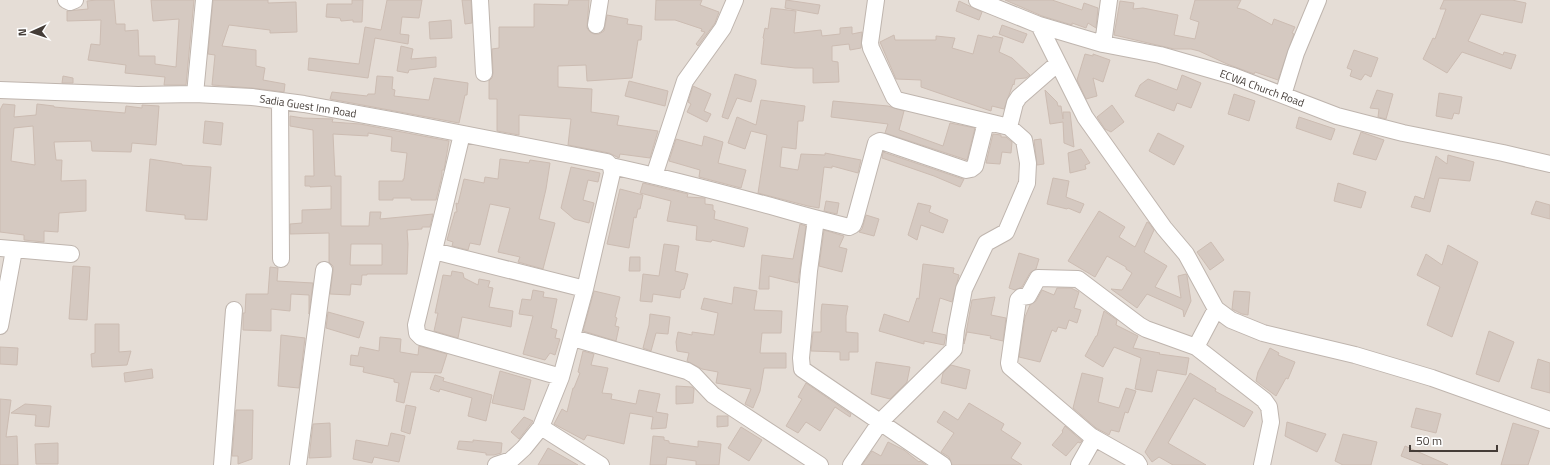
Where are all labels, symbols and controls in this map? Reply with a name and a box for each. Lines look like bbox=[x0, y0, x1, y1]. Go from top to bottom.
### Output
north arrow bbox=[12, 12, 52, 52]
text: N bbox=[14, 28, 30, 37]
street label: ECWA Church Road bbox=[1218, 65, 1307, 111]
street label: Sadia Guest Inn Road bbox=[258, 90, 358, 122]
scale bar bbox=[1410, 427, 1497, 453]
text: 50 m bbox=[1416, 431, 1442, 450]

